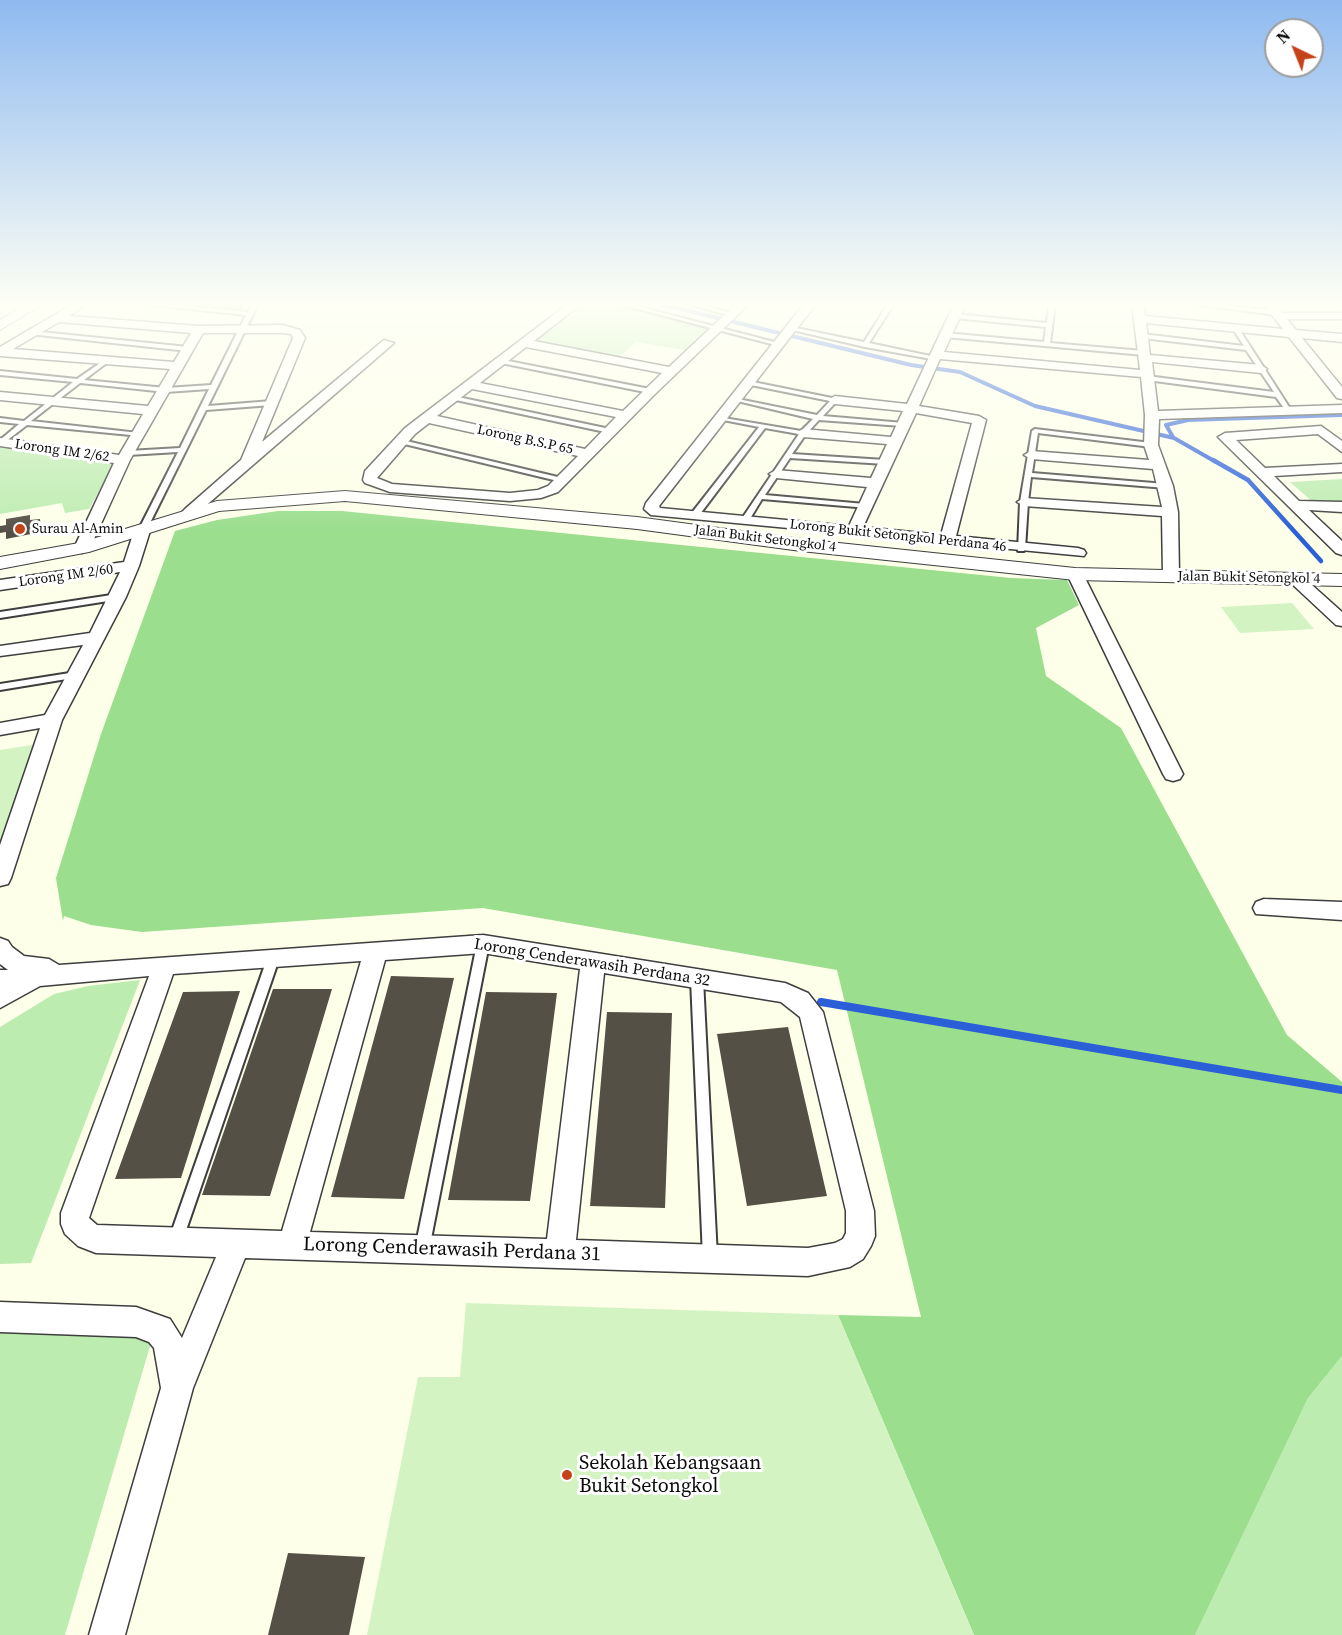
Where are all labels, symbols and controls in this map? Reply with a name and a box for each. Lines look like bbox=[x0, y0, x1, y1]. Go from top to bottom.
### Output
north arrow bbox=[1264, 18, 1324, 78]
text: N bbox=[1271, 24, 1295, 48]
street label: Lorong B.S.P 65 bbox=[475, 422, 575, 458]
street label: Lorong IM 2/62 bbox=[14, 436, 110, 466]
street label: Lorong Bukit Setongkol Perdana 46 bbox=[789, 516, 1007, 556]
place label: Surau Al-Amin bbox=[32, 521, 123, 537]
marker: Surau Al-Amin bbox=[13, 522, 27, 536]
street label: Jalan Bukit Setongkol 4 bbox=[693, 522, 837, 556]
street label: Lorong IM 2/60 bbox=[18, 561, 114, 591]
street label: Jalan Bukit Setongkol 4 bbox=[1178, 568, 1320, 588]
street label: Lorong Cenderawasih Perdana 32 bbox=[473, 935, 711, 991]
street label: Lorong Cenderawasih Perdana 31 bbox=[303, 1233, 601, 1267]
place label: Sekolah Kebangsaan Bukit Setongkol bbox=[579, 1452, 761, 1499]
marker: Sekolah Kebangsaan Bukit Setongkol bbox=[560, 1468, 574, 1482]

